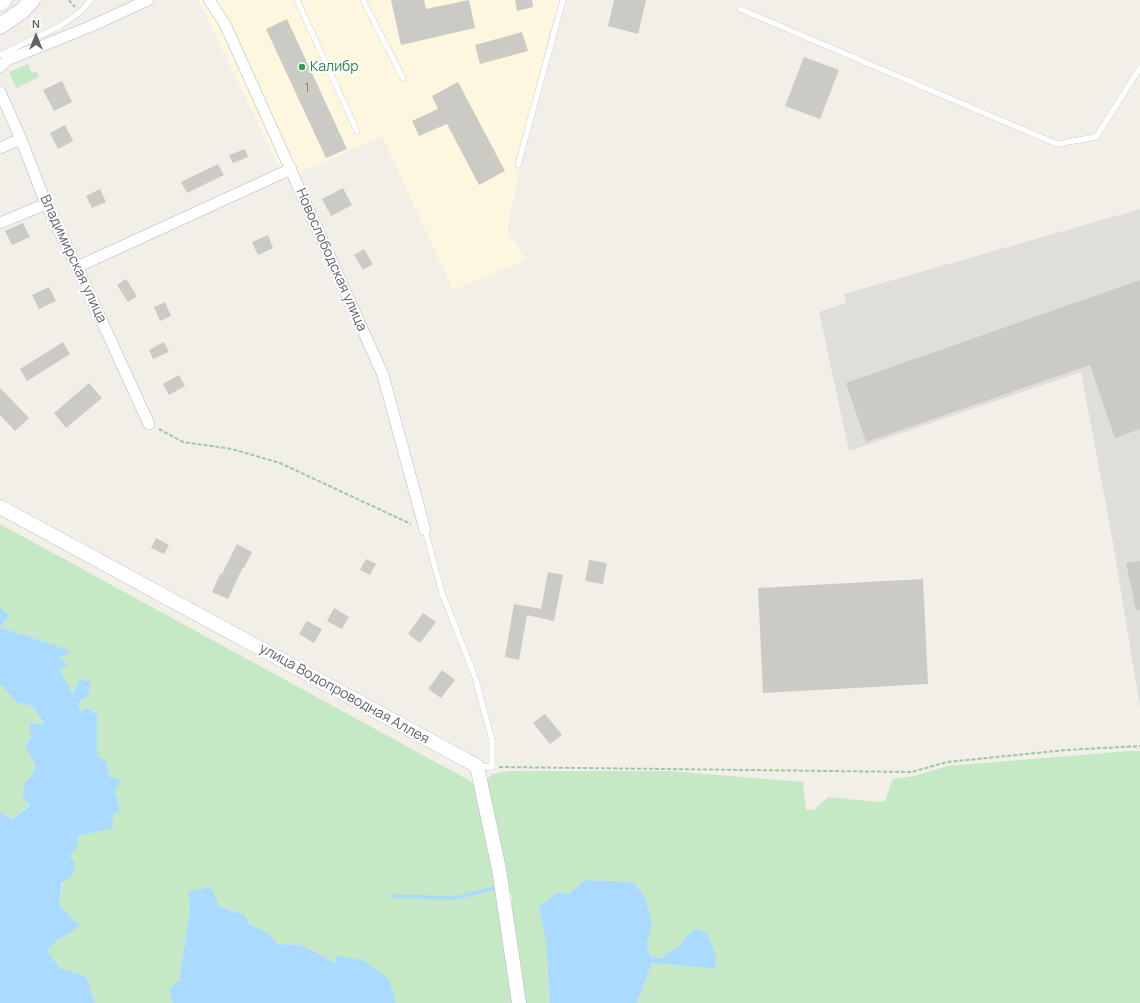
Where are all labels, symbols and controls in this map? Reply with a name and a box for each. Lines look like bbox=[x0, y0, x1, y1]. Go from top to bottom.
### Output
north arrow bbox=[16, 16, 56, 56]
text: N bbox=[32, 16, 40, 31]
place label: Калибр bbox=[310, 59, 359, 75]
marker: Калибр bbox=[297, 62, 307, 72]
house number: 1 bbox=[305, 82, 309, 96]
street label: Новослободская улица bbox=[292, 186, 370, 334]
street label: Владимирская улица bbox=[36, 192, 110, 326]
street label: улица Водопроводная Аллея bbox=[256, 640, 432, 748]

